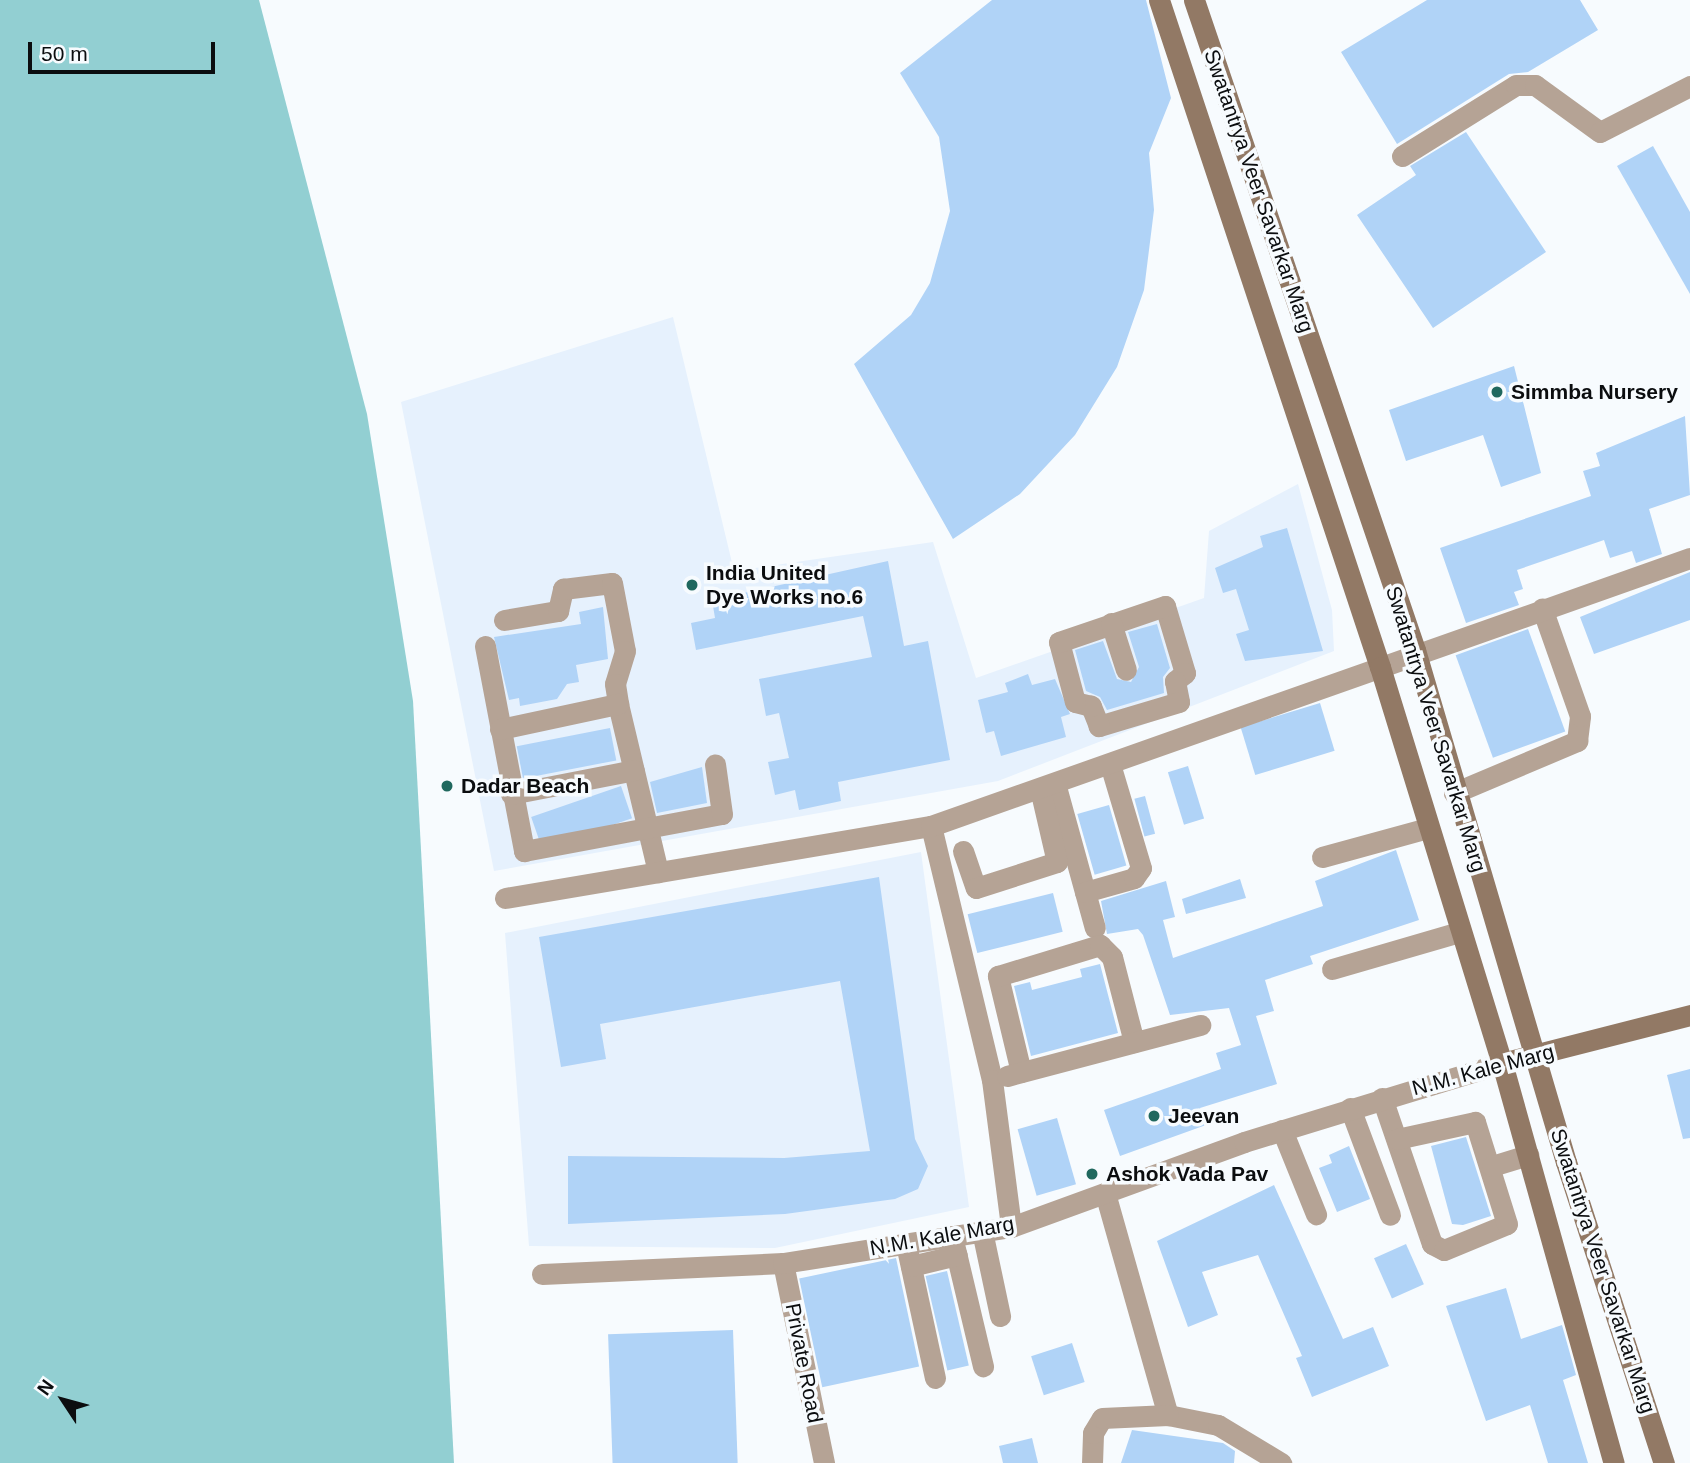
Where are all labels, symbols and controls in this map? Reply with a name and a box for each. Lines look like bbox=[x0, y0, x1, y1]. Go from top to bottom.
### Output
scale bar bbox=[32, 28, 219, 72]
text: 50 m bbox=[41, 42, 88, 65]
street label: Swatantrya Veer Savarkar Marg bbox=[1199, 46, 1319, 336]
place label: Simmba Nursery bbox=[1511, 379, 1678, 405]
marker: Simmba Nursery bbox=[1489, 384, 1505, 400]
place label: India United Dye Works no.6 bbox=[706, 560, 863, 610]
marker: India United Dye Works no.6 bbox=[684, 577, 700, 593]
street label: Swatantrya Veer Savarkar Marg bbox=[1380, 583, 1492, 875]
place label: Dadar Beach bbox=[461, 773, 589, 799]
marker: Dadar Beach bbox=[439, 778, 455, 794]
street label: N.M. Kale Marg bbox=[1409, 1039, 1557, 1101]
place label: Jeevan bbox=[1168, 1103, 1239, 1129]
marker: Jeevan bbox=[1146, 1108, 1162, 1124]
street label: Swatantrya Veer Savarkar Marg bbox=[1545, 1126, 1661, 1416]
place label: Ashok Vada Pav bbox=[1106, 1161, 1268, 1187]
marker: Ashok Vada Pav bbox=[1084, 1166, 1100, 1182]
street label: N.M. Kale Marg bbox=[868, 1211, 1016, 1261]
street label: Private Road bbox=[780, 1301, 828, 1425]
north arrow bbox=[28, 1365, 98, 1435]
text: N bbox=[33, 1376, 58, 1399]

